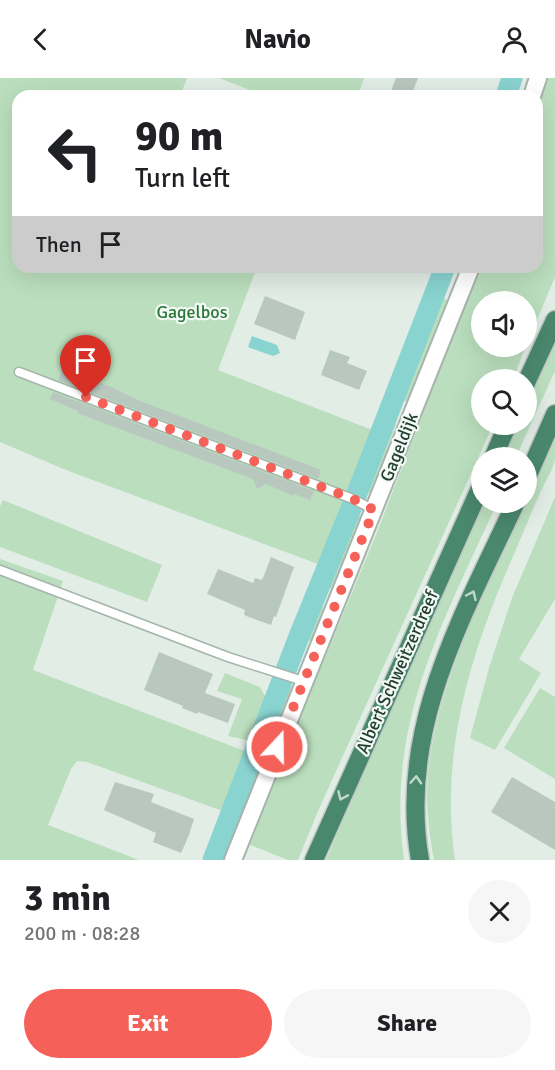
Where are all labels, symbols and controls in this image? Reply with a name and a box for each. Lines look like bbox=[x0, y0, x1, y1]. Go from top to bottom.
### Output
icon: back bbox=[24, 23, 57, 56]
text: Navio bbox=[244, 23, 311, 56]
icon: person bbox=[498, 23, 531, 56]
text: 90 m bbox=[135, 111, 224, 162]
icon: left bbox=[36, 114, 114, 192]
text: Turn left bbox=[135, 162, 230, 195]
icon: arrive bbox=[94, 228, 127, 261]
text: Then bbox=[36, 231, 82, 258]
map controls bbox=[471, 291, 537, 513]
button: sound bbox=[471, 291, 537, 357]
park label: Gagelbos bbox=[156, 301, 228, 323]
pin bbox=[60, 335, 111, 397]
icon: arrive bbox=[69, 344, 102, 377]
button: search bbox=[471, 369, 537, 435]
street label: Gageldijk bbox=[375, 409, 423, 485]
button: layers bbox=[471, 447, 537, 513]
street label: Albert Schweitzerdreef bbox=[351, 586, 443, 757]
one-way arrow bbox=[465, 591, 477, 602]
position arrow bbox=[245, 715, 309, 779]
one-way arrow bbox=[410, 776, 423, 785]
one-way arrow bbox=[337, 790, 349, 801]
text: 3 min bbox=[24, 876, 111, 921]
button: close bbox=[468, 880, 531, 943]
text: 200 m · 08:28 bbox=[24, 921, 140, 946]
button: Exit bbox=[24, 989, 272, 1058]
button: Share bbox=[284, 989, 531, 1058]

